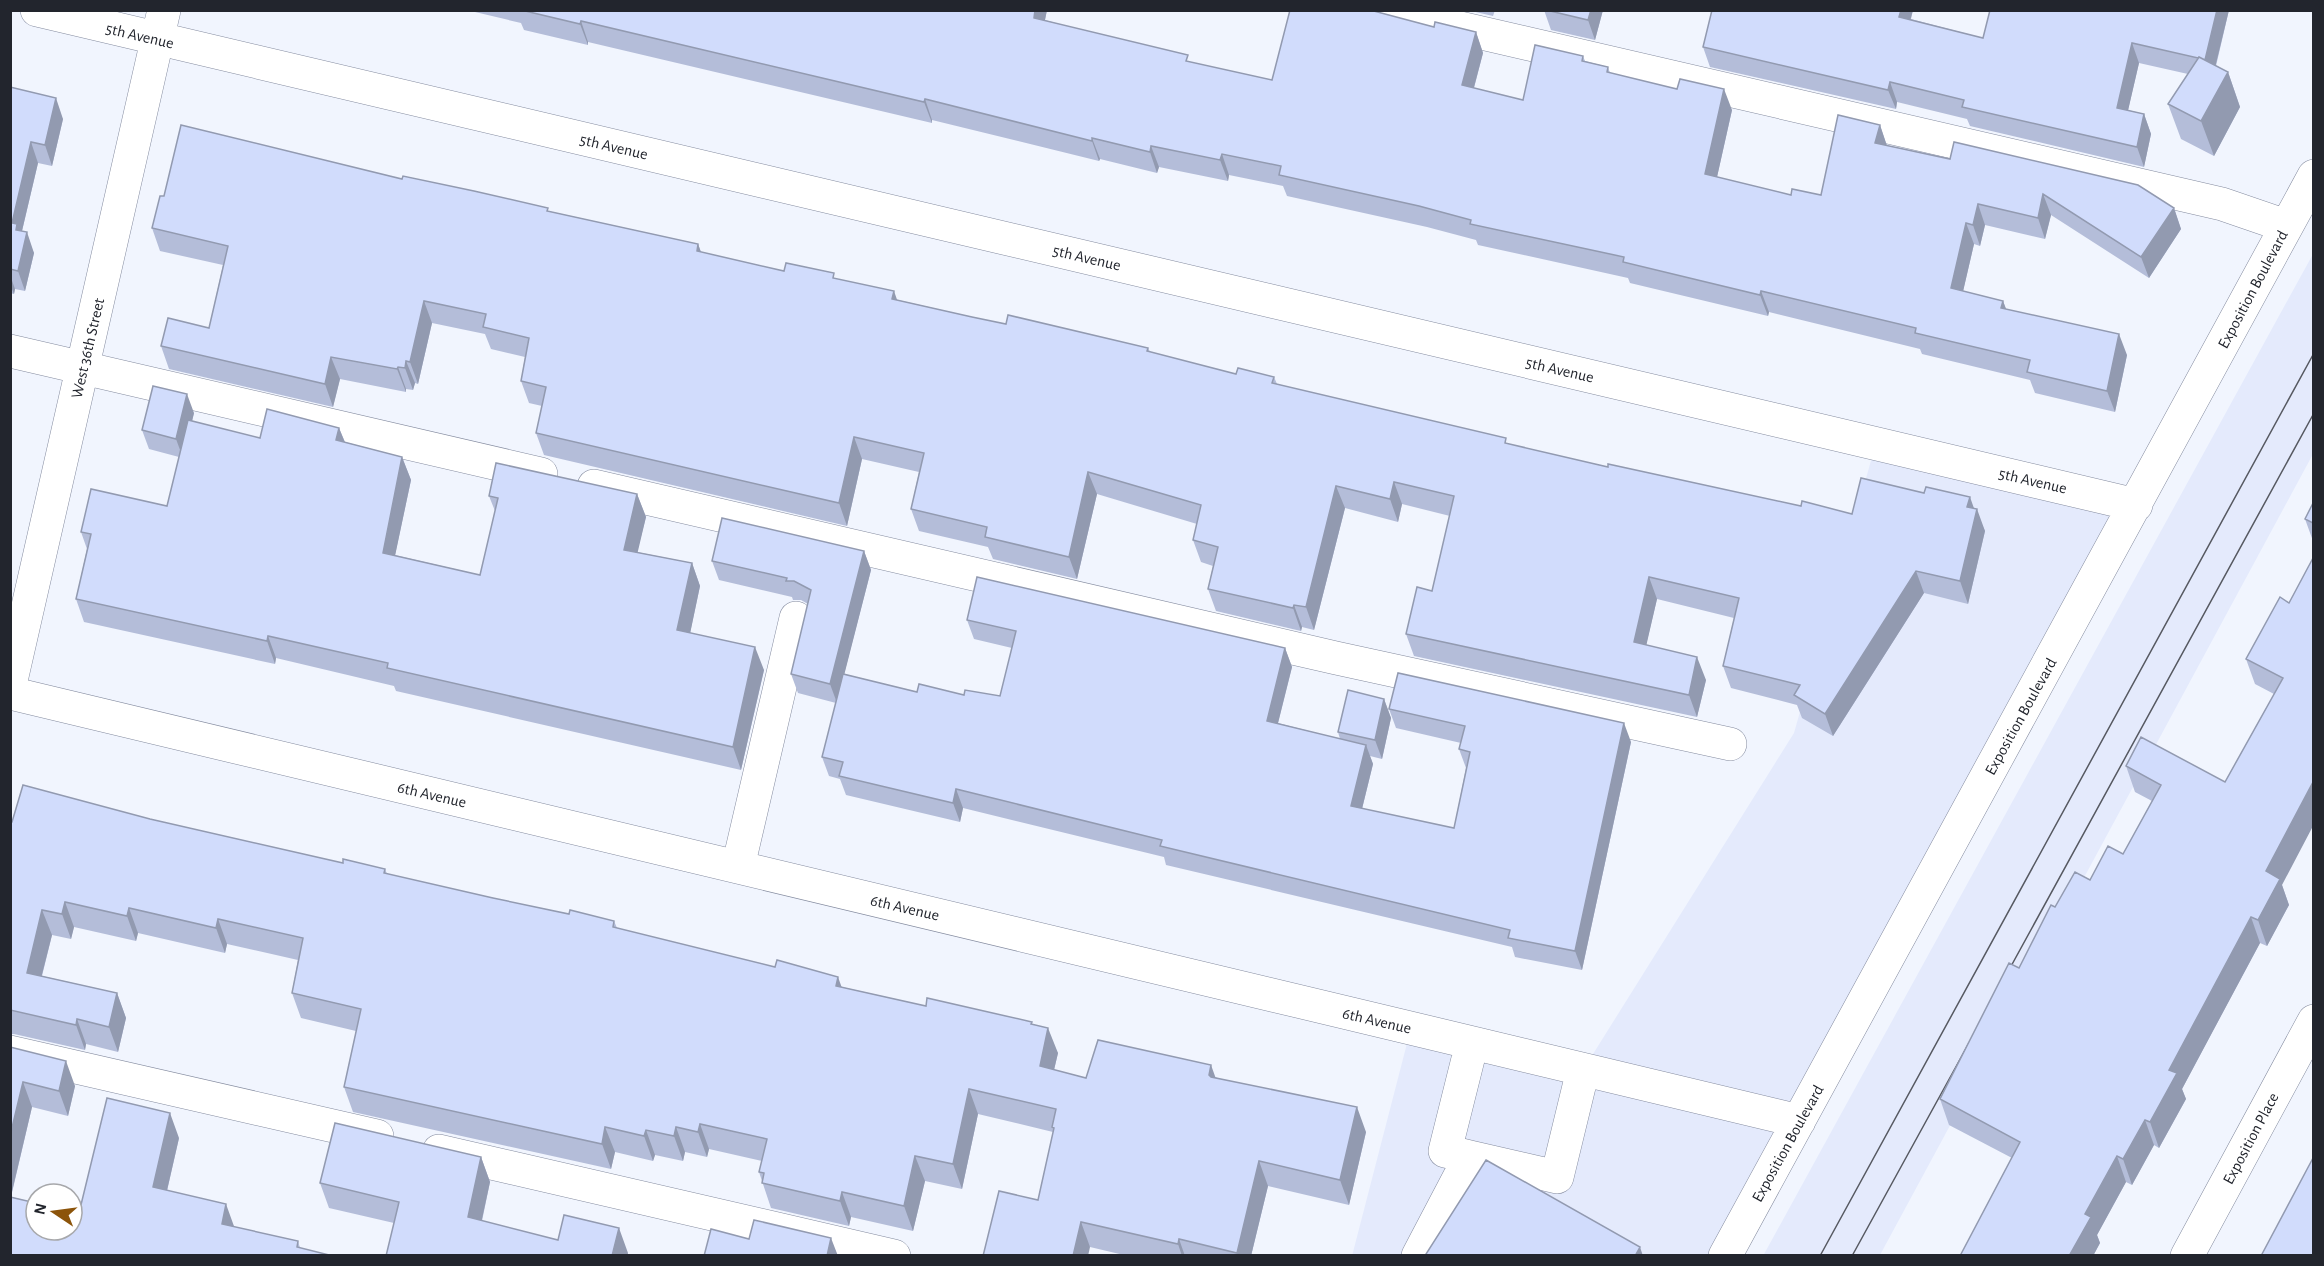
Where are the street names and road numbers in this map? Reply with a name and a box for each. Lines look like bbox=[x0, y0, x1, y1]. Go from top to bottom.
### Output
street label: 5th Avenue bbox=[104, 20, 175, 52]
street label: 5th Avenue bbox=[578, 131, 649, 163]
street label: Exposition Boulevard bbox=[2215, 228, 2291, 351]
street label: 5th Avenue bbox=[1051, 242, 1122, 274]
street label: West 36th Street bbox=[69, 297, 107, 400]
street label: 5th Avenue bbox=[1524, 354, 1595, 386]
street label: 5th Avenue bbox=[1997, 465, 2068, 497]
street label: Exposition Boulevard bbox=[1982, 655, 2060, 778]
street label: 6th Avenue bbox=[396, 779, 468, 811]
street label: 6th Avenue bbox=[869, 892, 941, 924]
street label: 6th Avenue bbox=[1341, 1005, 1413, 1037]
street label: Exposition Boulevard bbox=[1749, 1082, 1827, 1205]
street label: Exposition Place bbox=[2220, 1090, 2282, 1187]

